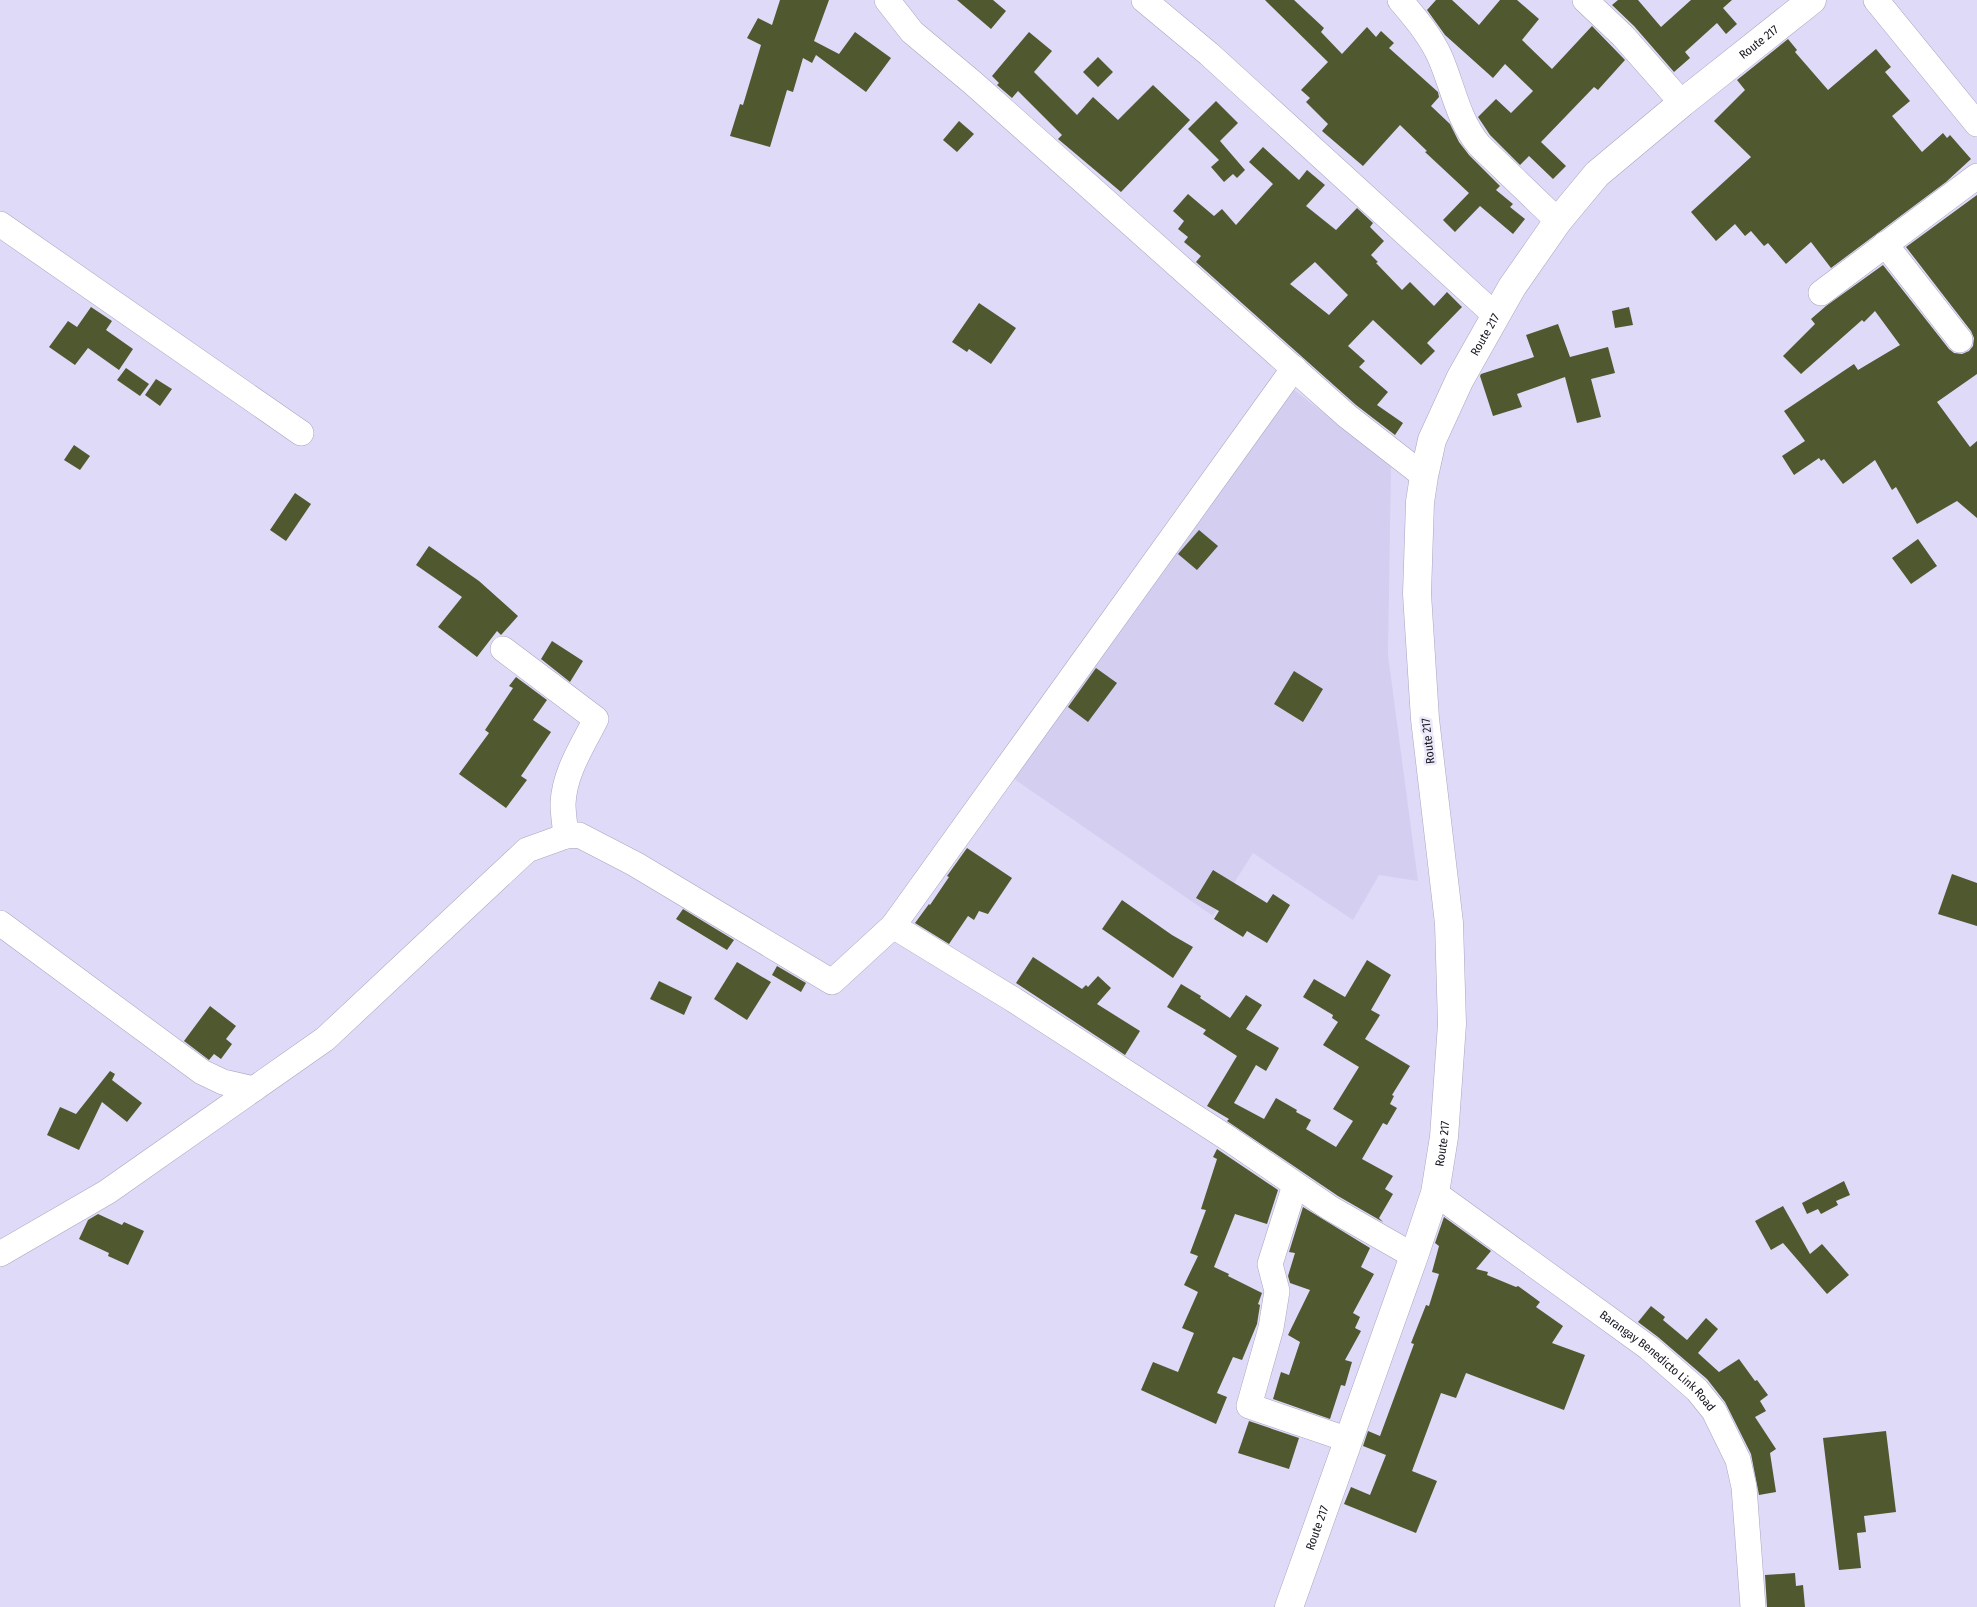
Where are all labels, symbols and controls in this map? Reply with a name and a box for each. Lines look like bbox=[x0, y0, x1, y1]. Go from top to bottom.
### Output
street label: Route 217 bbox=[1736, 22, 1781, 62]
street label: Route 217 bbox=[1468, 311, 1503, 358]
street label: Route 217 bbox=[1419, 717, 1437, 765]
street label: Route 217 bbox=[1432, 1120, 1452, 1167]
street label: Barangay Benedicto Link Road bbox=[1597, 1308, 1718, 1414]
street label: Route 217 bbox=[1303, 1504, 1332, 1552]

